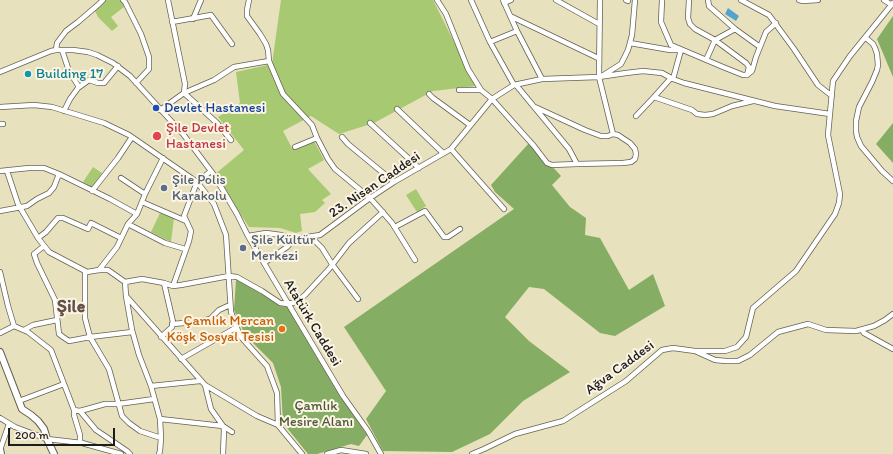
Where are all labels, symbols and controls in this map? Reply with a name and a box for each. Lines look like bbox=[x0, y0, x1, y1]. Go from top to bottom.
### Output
place label: Building 17 bbox=[36, 66, 103, 82]
marker: Building 17 bbox=[23, 69, 33, 79]
place label: Devlet Hastanesi bbox=[164, 100, 265, 116]
marker: Devlet Hastanesi bbox=[151, 103, 161, 113]
place label: Şile Devlet Hastanesi bbox=[166, 120, 230, 152]
marker: Şile Devlet Hastanesi bbox=[151, 130, 163, 142]
street label: 23. Nisan Caddesi bbox=[326, 148, 424, 222]
place label: Şile Polis Karakolu bbox=[172, 172, 227, 204]
marker: Şile Polis Karakolu bbox=[159, 183, 169, 193]
place label: Şile Kültür Merkezi bbox=[251, 232, 315, 264]
marker: Şile Kültür Merkezi bbox=[238, 243, 248, 253]
street label: Atatürk Caddesi bbox=[279, 276, 345, 370]
district label: Şile bbox=[57, 296, 85, 318]
place label: Çamlık Mercan Köşk Sosyal Tesisi bbox=[167, 313, 274, 346]
marker: Çamlık Mercan Köşk Sosyal Tesisi bbox=[277, 324, 287, 334]
street label: Ağva Caddesi bbox=[582, 337, 658, 399]
park label: Çamlık Mesire Alanı bbox=[279, 398, 353, 430]
scale bar bbox=[10, 420, 117, 446]
text: 200 m bbox=[15, 428, 49, 442]

